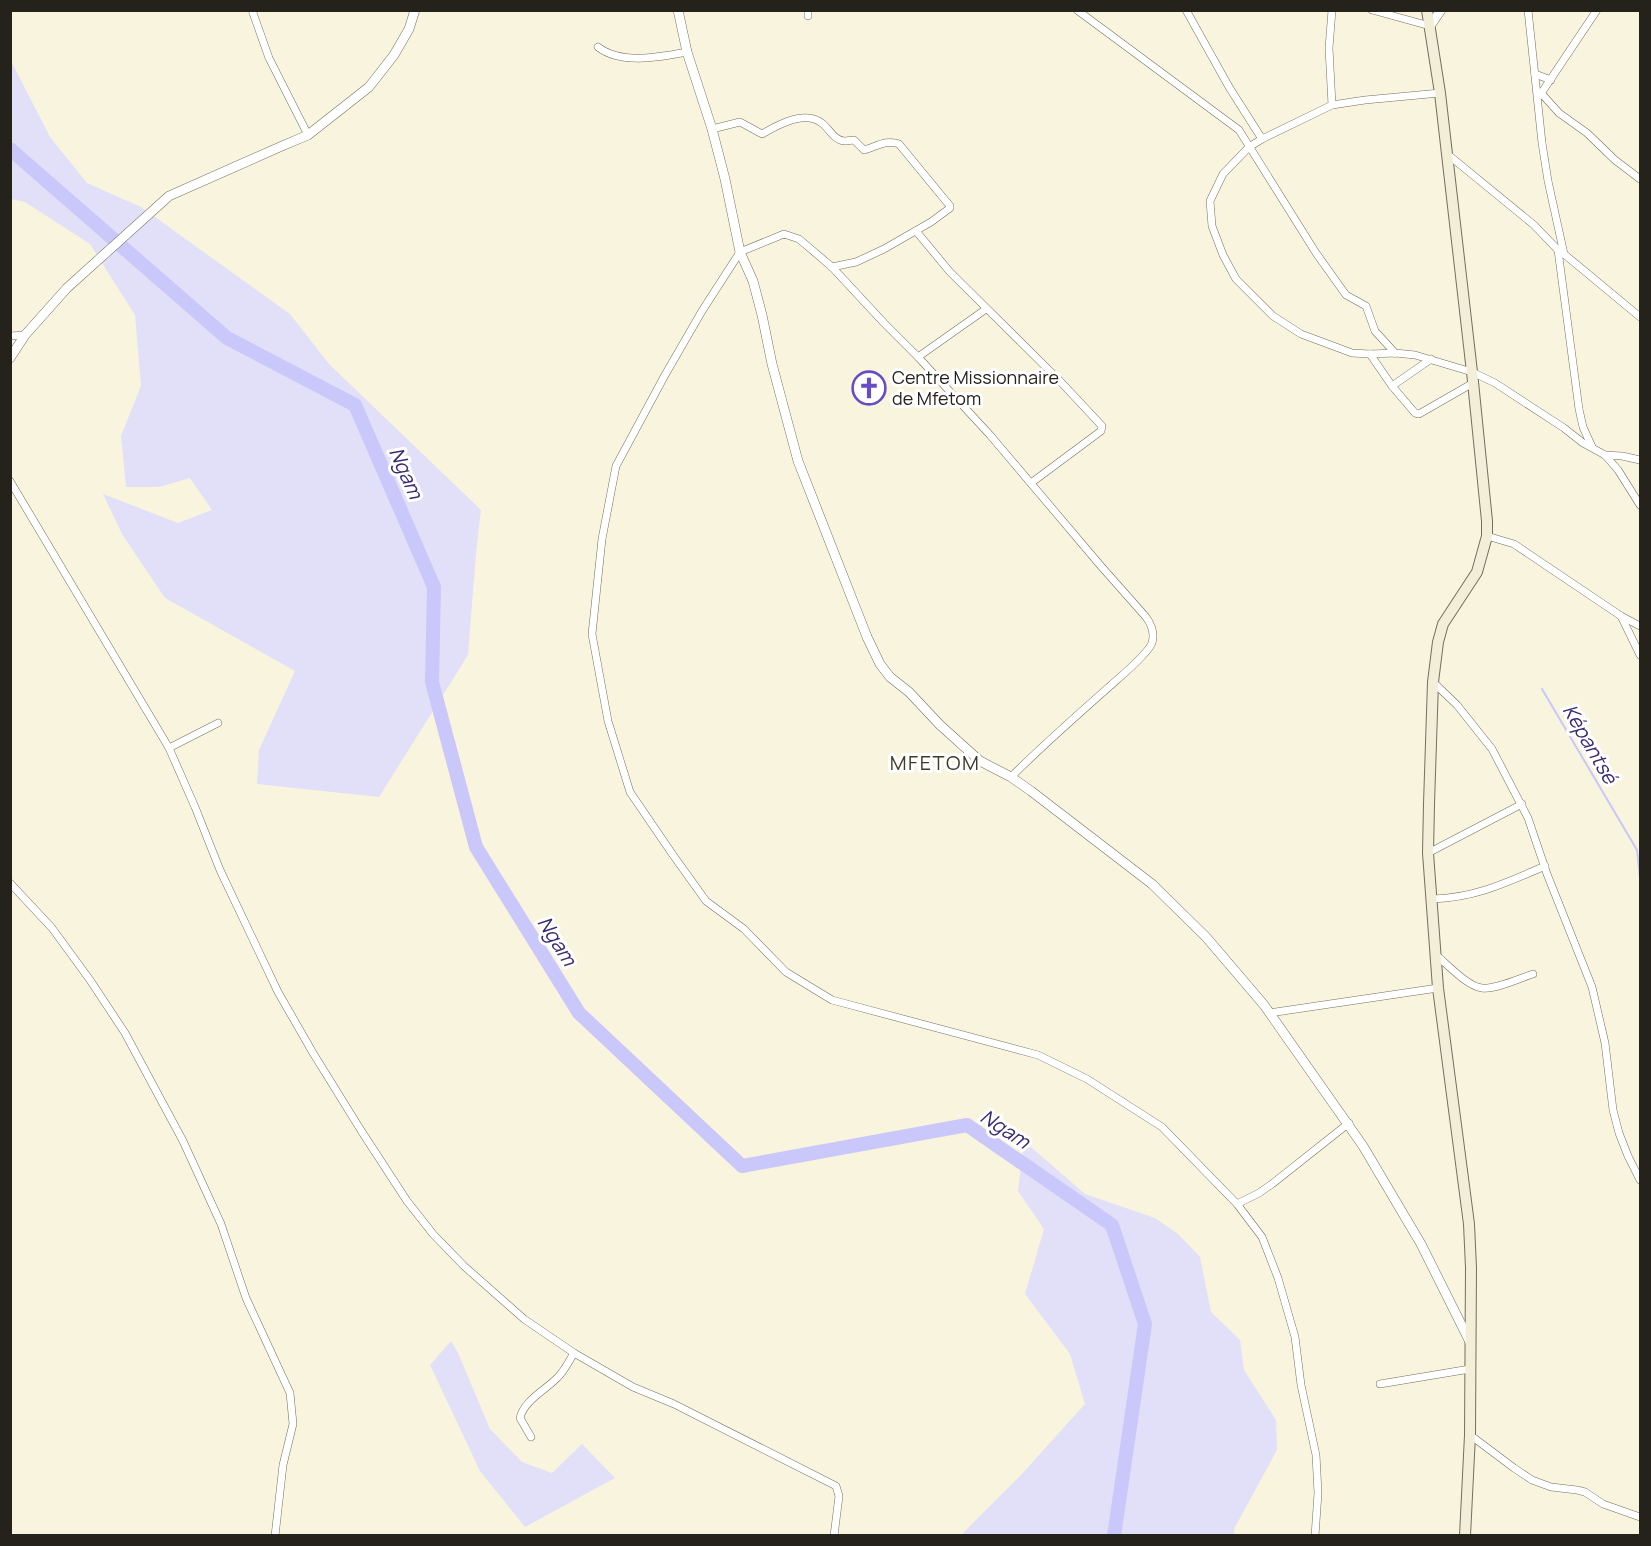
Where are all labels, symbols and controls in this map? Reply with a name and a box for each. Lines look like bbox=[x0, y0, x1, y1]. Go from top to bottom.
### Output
place label: Centre Missionnaire de Mfetom bbox=[892, 365, 1059, 410]
church icon: Centre Missionnaire de Mfetom bbox=[851, 370, 887, 406]
water label: Ngam bbox=[383, 443, 431, 505]
water label: Képantsé bbox=[1557, 699, 1625, 790]
district label: MFETOM bbox=[890, 749, 980, 776]
water label: Ngam bbox=[532, 911, 584, 972]
water label: Ngam bbox=[975, 1103, 1037, 1156]

